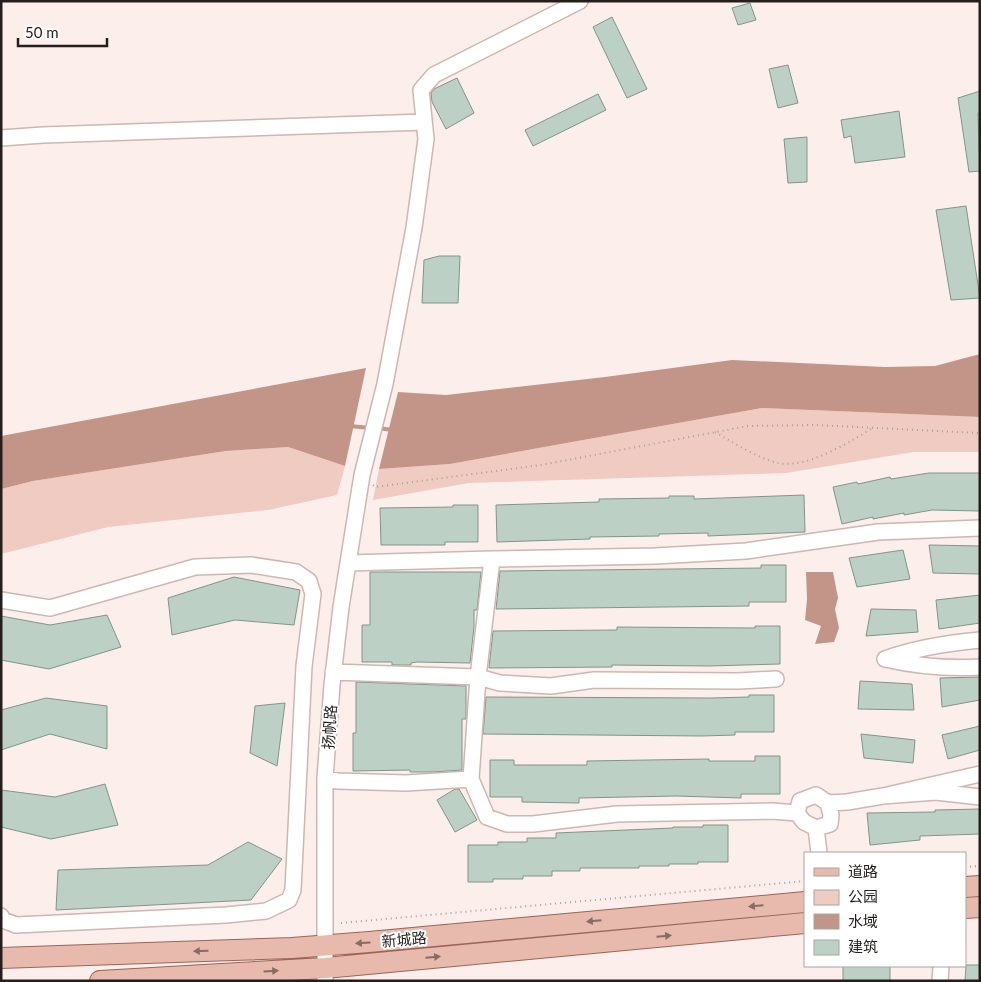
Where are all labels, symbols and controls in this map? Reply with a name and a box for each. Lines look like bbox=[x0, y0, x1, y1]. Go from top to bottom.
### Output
scale bar bbox=[18, 15, 106, 47]
text: 50 m bbox=[25, 23, 59, 41]
street label: 扬帆路 bbox=[318, 704, 340, 750]
legend bbox=[804, 852, 966, 967]
text: 道路 bbox=[848, 862, 878, 880]
text: 公园 bbox=[848, 887, 878, 905]
one-way arrow bbox=[748, 902, 764, 910]
text: 水域 bbox=[848, 912, 878, 930]
one-way arrow bbox=[586, 918, 602, 926]
street label: 新城路 bbox=[381, 928, 427, 950]
one-way arrow bbox=[657, 932, 673, 940]
text: 建筑 bbox=[848, 937, 878, 955]
one-way arrow bbox=[355, 939, 371, 947]
one-way arrow bbox=[192, 947, 208, 955]
one-way arrow bbox=[425, 953, 441, 961]
one-way arrow bbox=[263, 966, 279, 974]

